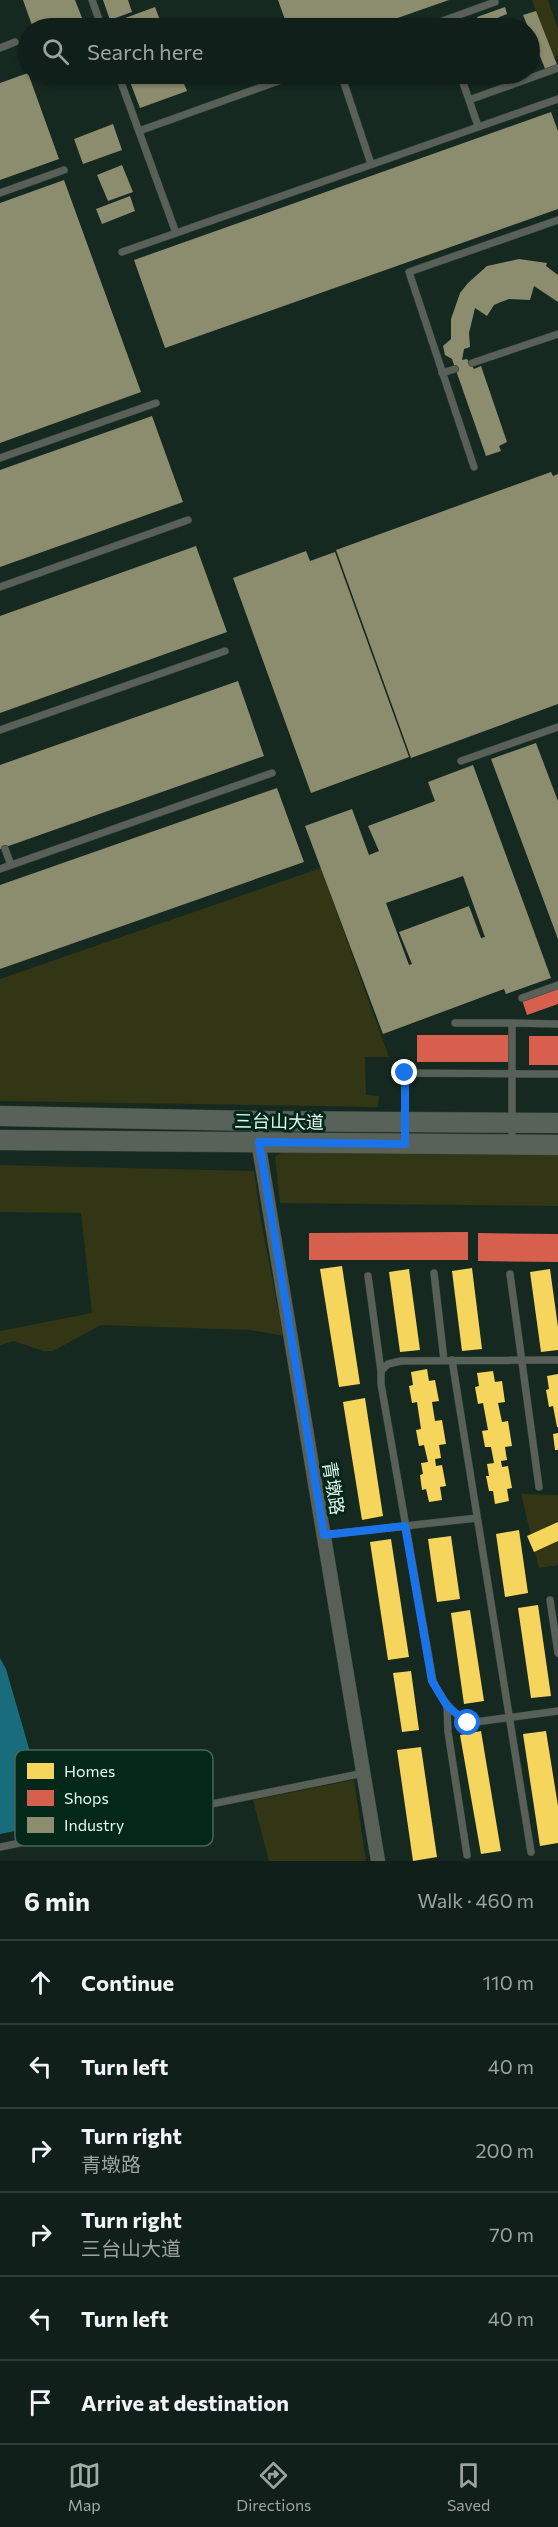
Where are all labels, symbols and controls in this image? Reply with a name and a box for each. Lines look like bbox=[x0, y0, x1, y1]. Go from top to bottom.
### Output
search box bbox=[18, 18, 540, 84]
icon: search bbox=[39, 35, 72, 68]
text: Search here bbox=[87, 38, 203, 65]
route end bbox=[391, 1059, 417, 1085]
street label: 三台山大道 bbox=[234, 1109, 324, 1133]
street label: 青墩路 bbox=[319, 1460, 349, 1516]
route start bbox=[454, 1709, 480, 1735]
legend bbox=[15, 1750, 213, 1846]
text: Homes bbox=[64, 1761, 115, 1780]
text: Shops bbox=[64, 1788, 109, 1807]
text: Industry bbox=[64, 1815, 124, 1834]
text: 6 min bbox=[24, 1885, 90, 1916]
text: Walk · 460 m bbox=[417, 1888, 534, 1912]
icon: ahead bbox=[24, 1966, 57, 1999]
text: Continue bbox=[81, 1969, 174, 1996]
text: 110 m bbox=[483, 1970, 534, 1994]
icon: left bbox=[24, 2050, 57, 2083]
text: Turn left bbox=[81, 2053, 168, 2080]
text: 40 m bbox=[488, 2054, 534, 2078]
text: Turn right bbox=[81, 2122, 182, 2149]
icon: right bbox=[24, 2134, 57, 2167]
text: 200 m bbox=[476, 2138, 534, 2162]
text: 青墩路 bbox=[81, 2152, 141, 2176]
text: Turn right bbox=[81, 2206, 182, 2233]
icon: right bbox=[24, 2218, 57, 2251]
text: 70 m bbox=[489, 2222, 534, 2246]
text: 三台山大道 bbox=[81, 2236, 181, 2260]
icon: left bbox=[24, 2302, 57, 2335]
text: Turn left bbox=[81, 2305, 168, 2332]
text: 40 m bbox=[488, 2306, 534, 2330]
icon: arrive bbox=[24, 2386, 57, 2419]
text: Arrive at destination bbox=[81, 2389, 289, 2416]
tab: Map bbox=[68, 2459, 101, 2514]
tab: Directions bbox=[236, 2459, 311, 2514]
tab: Saved bbox=[447, 2459, 490, 2514]

